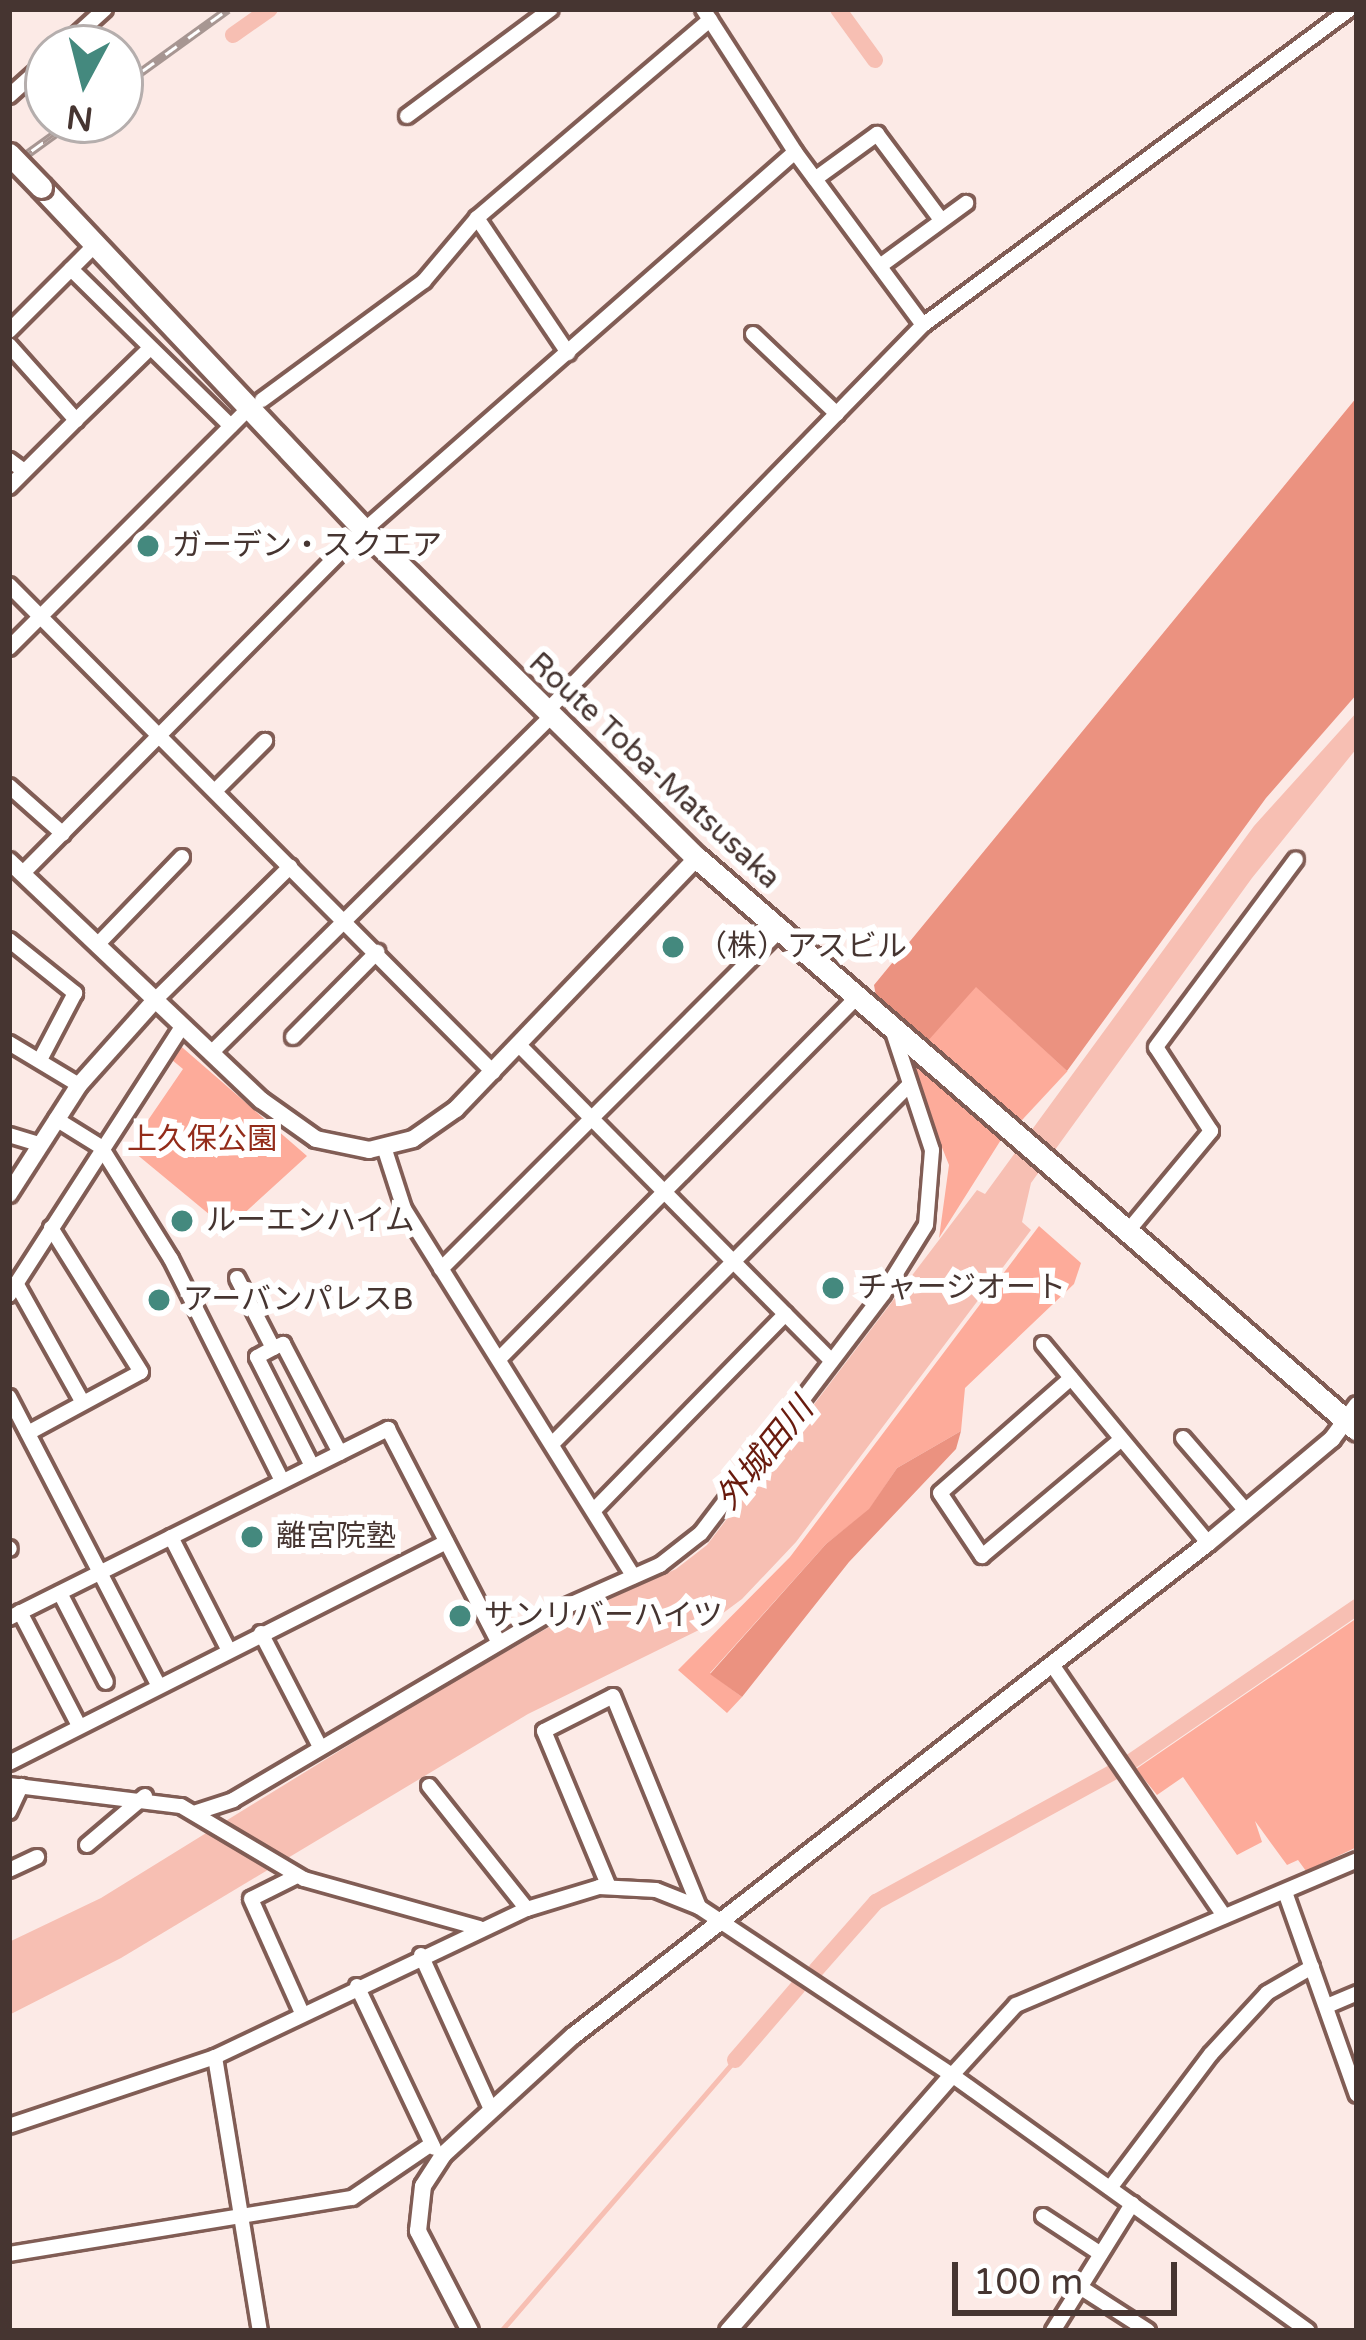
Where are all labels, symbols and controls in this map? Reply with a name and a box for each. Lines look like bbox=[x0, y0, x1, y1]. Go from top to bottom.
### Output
north arrow bbox=[24, 24, 144, 144]
text: N bbox=[64, 96, 95, 138]
place label: ガーデン・スクエア bbox=[172, 528, 442, 564]
marker: ガーデン・スクエア bbox=[135, 533, 161, 559]
street label: Route Toba-Matsusaka bbox=[521, 645, 787, 897]
place label: （株）アスビル bbox=[697, 929, 907, 965]
marker: （株）アスビル bbox=[660, 934, 686, 960]
park label: 上久保公園 bbox=[127, 1122, 277, 1158]
place label: ルーエンハイム bbox=[206, 1203, 416, 1239]
marker: ルーエンハイム bbox=[169, 1208, 195, 1234]
place label: チャージオート bbox=[857, 1270, 1067, 1306]
marker: チャージオート bbox=[820, 1275, 846, 1301]
place label: アーバンパレスB bbox=[183, 1282, 412, 1318]
marker: アーバンパレスB bbox=[146, 1287, 172, 1313]
water label: 外城田川 bbox=[708, 1390, 822, 1518]
place label: 離宮院塾 bbox=[276, 1519, 396, 1555]
marker: 離宮院塾 bbox=[239, 1524, 265, 1550]
place label: サンリバーハイツ bbox=[484, 1598, 724, 1634]
marker: サンリバーハイツ bbox=[447, 1603, 473, 1629]
scale bar bbox=[958, 2238, 1183, 2312]
text: 100 m bbox=[973, 2261, 1083, 2304]

